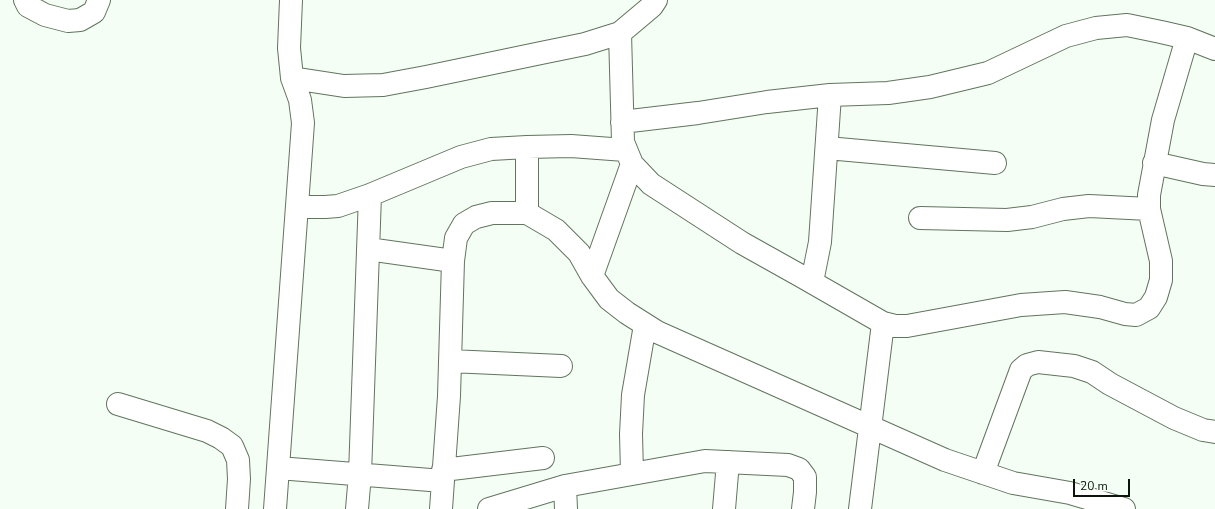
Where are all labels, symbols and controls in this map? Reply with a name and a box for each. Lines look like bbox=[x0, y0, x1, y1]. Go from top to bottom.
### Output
scale bar bbox=[1075, 471, 1132, 497]
text: 20 m bbox=[1080, 478, 1108, 494]

